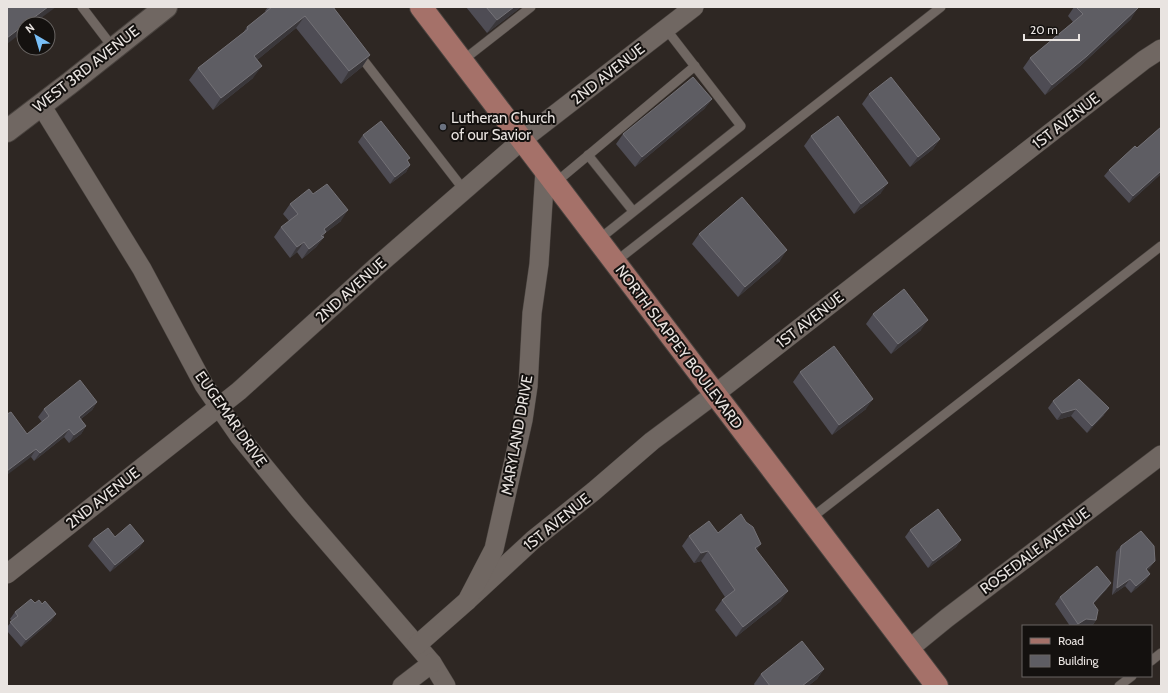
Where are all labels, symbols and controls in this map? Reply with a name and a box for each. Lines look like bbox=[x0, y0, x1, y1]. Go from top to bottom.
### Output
north arrow bbox=[16, 16, 56, 56]
scale bar bbox=[1024, 16, 1079, 42]
street label: WEST 3RD AVENUE bbox=[29, 22, 143, 116]
text: 20 m bbox=[1030, 22, 1058, 37]
street label: 2ND AVENUE bbox=[568, 40, 648, 108]
street label: 1ST AVENUE bbox=[1029, 89, 1103, 153]
place label: Lutheran Church of our Savior bbox=[451, 109, 555, 144]
marker: Lutheran Church of our Savior bbox=[438, 122, 448, 132]
street label: 2ND AVENUE bbox=[312, 254, 390, 326]
street label: NORTH SLAPPEY BOULEVARD bbox=[611, 261, 747, 433]
street label: 1ST AVENUE bbox=[773, 288, 847, 352]
street label: EUGEMAR DRIVE bbox=[191, 368, 271, 470]
street label: MARYLAND DRIVE bbox=[498, 374, 536, 496]
street label: 2ND AVENUE bbox=[63, 464, 143, 532]
street label: 1ST AVENUE bbox=[520, 490, 594, 554]
street label: ROSEDALE AVENUE bbox=[977, 504, 1093, 598]
legend bbox=[1022, 625, 1152, 677]
text: Road bbox=[1058, 633, 1084, 648]
text: Building bbox=[1058, 653, 1100, 668]

